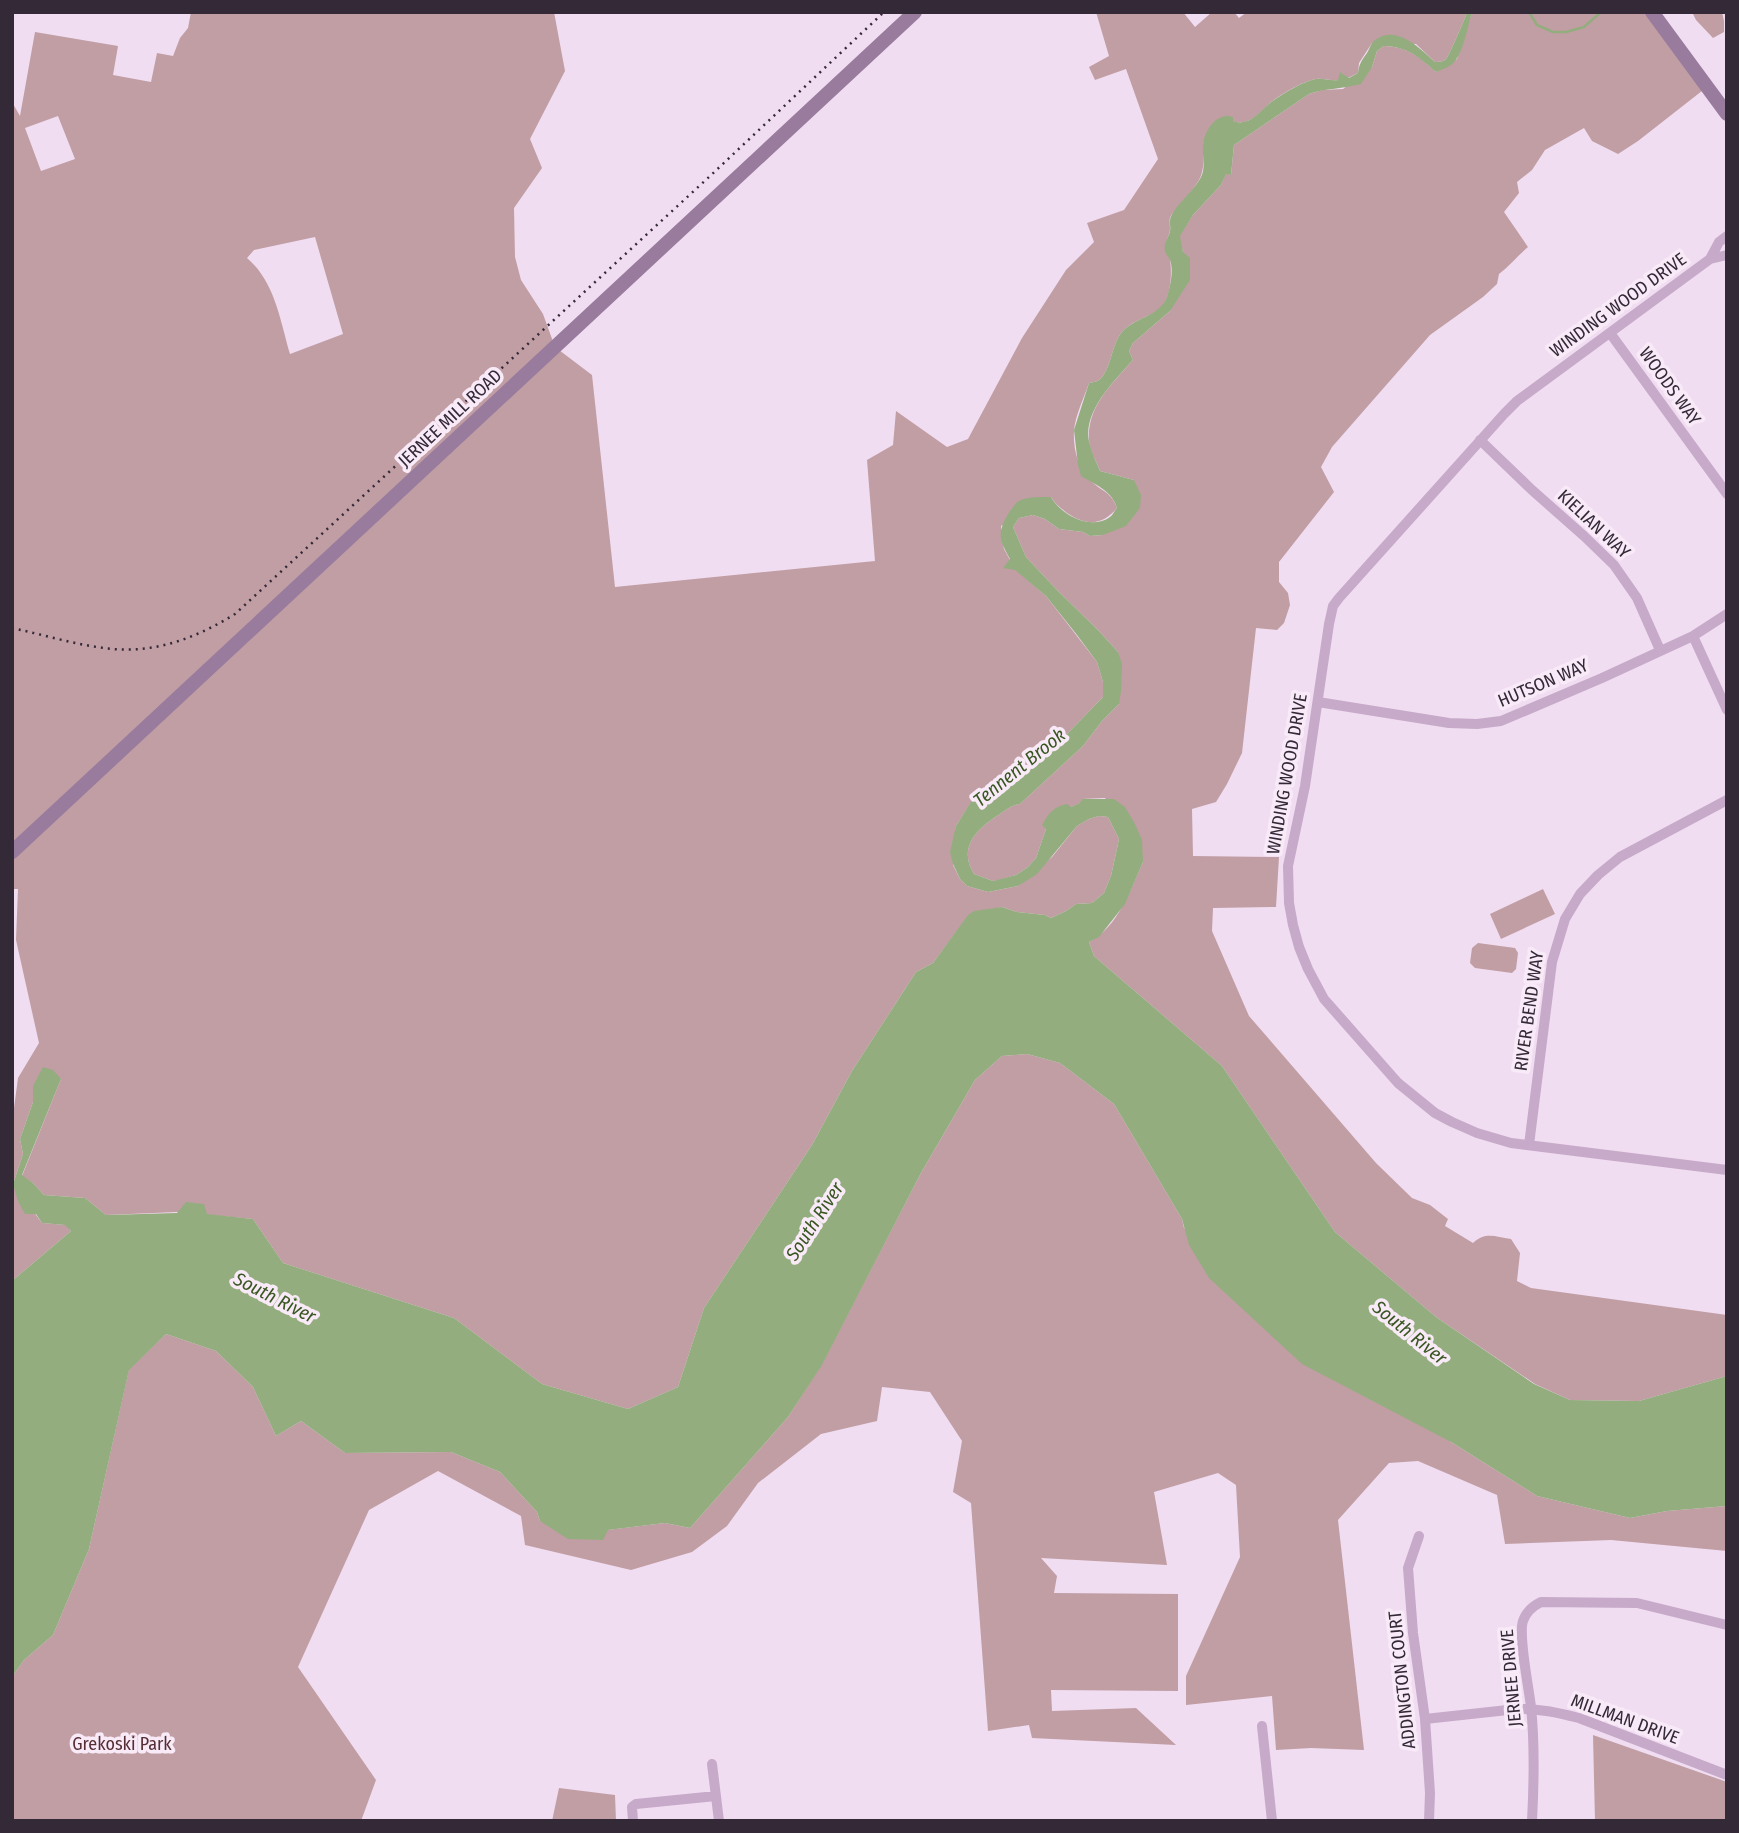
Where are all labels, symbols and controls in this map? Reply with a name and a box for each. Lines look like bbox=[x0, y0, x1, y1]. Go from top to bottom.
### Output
street label: WINDING WOOD DRIVE bbox=[1546, 248, 1690, 362]
street label: WOODS WAY bbox=[1634, 343, 1706, 429]
street label: JERNEE MILL ROAD bbox=[394, 364, 506, 472]
street label: KIELIAN WAY bbox=[1553, 485, 1635, 563]
street label: HUTSON WAY bbox=[1495, 654, 1591, 712]
street label: WINDING WOOD DRIVE bbox=[1262, 692, 1312, 856]
water label: Tennent Brook bbox=[969, 723, 1070, 812]
street label: RIVER BEND WAY bbox=[1510, 949, 1548, 1072]
water label: South River bbox=[780, 1177, 849, 1266]
water label: South River bbox=[229, 1267, 321, 1328]
water label: South River bbox=[1367, 1295, 1452, 1370]
street label: ADDINGTON COURT bbox=[1384, 1609, 1420, 1750]
street label: JERNEE DRIVE bbox=[1496, 1628, 1526, 1728]
street label: MILLMAN DRIVE bbox=[1568, 1689, 1682, 1749]
park label: Grekoski Park bbox=[72, 1733, 172, 1755]

